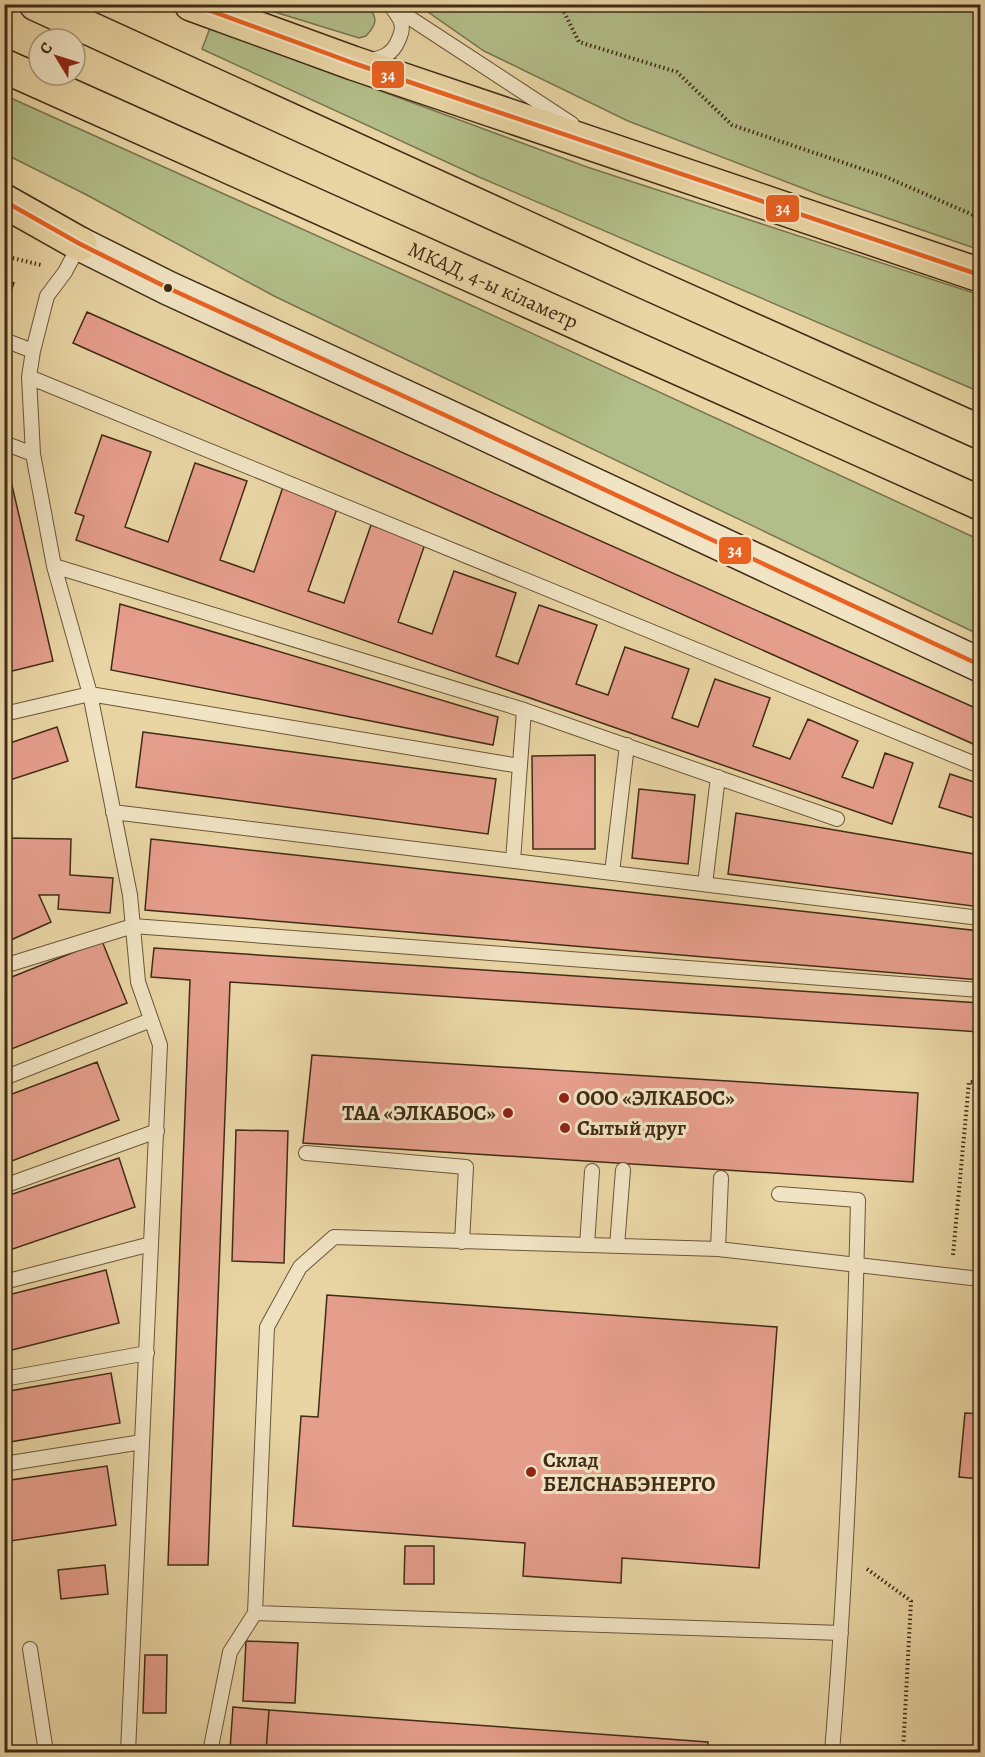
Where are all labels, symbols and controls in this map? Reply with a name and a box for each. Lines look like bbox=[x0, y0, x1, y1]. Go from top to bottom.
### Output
north arrow bbox=[27, 27, 87, 87]
text: С bbox=[34, 38, 58, 59]
line badge: 34 bbox=[371, 60, 405, 89]
text: 34 bbox=[381, 65, 396, 87]
line badge: 34 bbox=[765, 194, 800, 223]
text: 34 bbox=[776, 198, 791, 220]
street label: МКАД, 4-ы кіламетр bbox=[404, 235, 583, 335]
unlabelled marker bbox=[162, 282, 174, 294]
line badge: 34 bbox=[718, 536, 752, 565]
text: 34 bbox=[728, 540, 743, 562]
place label: ООО «ЭЛКАБОС» bbox=[576, 1084, 735, 1112]
marker: ООО «ЭЛКАБОС» bbox=[557, 1091, 571, 1105]
place label: ТАА «ЭЛКАБОС» bbox=[342, 1099, 496, 1127]
marker: ТАА «ЭЛКАБОС» bbox=[501, 1106, 515, 1120]
place label: Сытый друг bbox=[577, 1114, 686, 1142]
marker: Сытый друг bbox=[558, 1121, 572, 1135]
place label: Склад БЕЛСНАБЭНЕРГО bbox=[543, 1446, 715, 1498]
marker: Склад БЕЛСНАБЭНЕРГО bbox=[524, 1465, 538, 1479]

